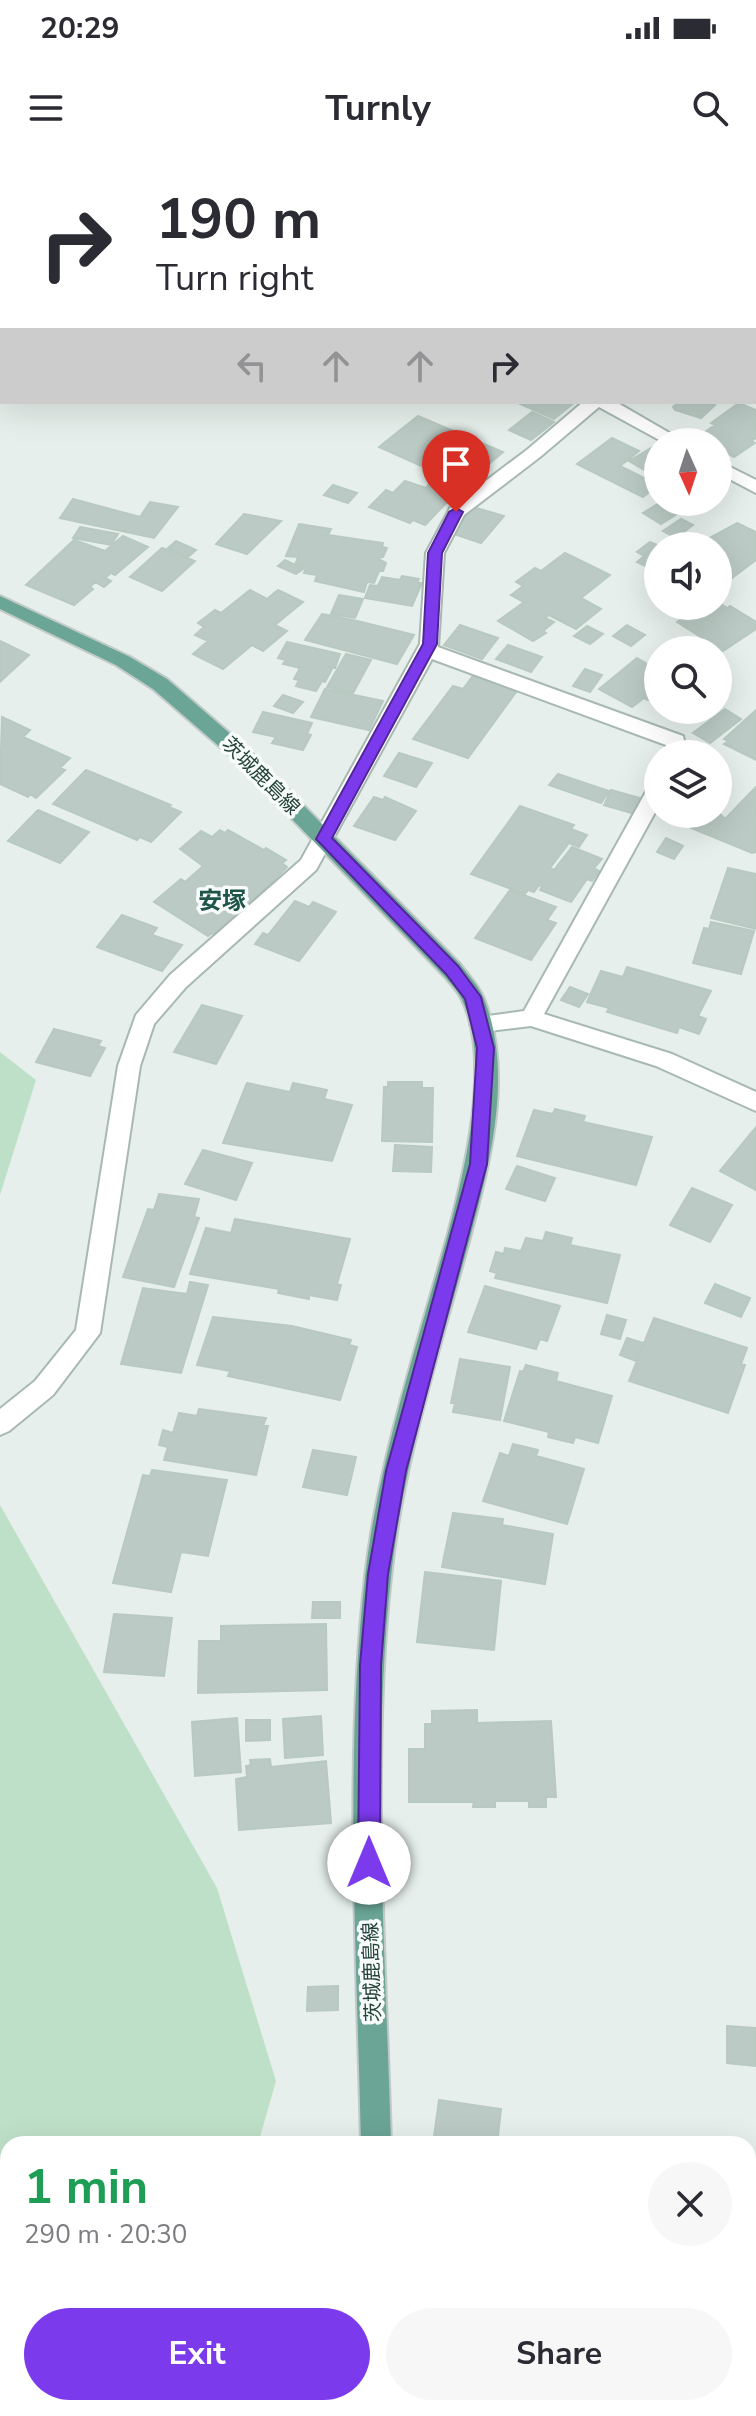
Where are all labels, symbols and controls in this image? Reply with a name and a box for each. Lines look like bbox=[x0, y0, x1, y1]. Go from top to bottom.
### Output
text: 20:29 bbox=[40, 8, 119, 49]
text: Turnly bbox=[325, 84, 431, 133]
icon: menu bbox=[24, 86, 68, 130]
icon: search bbox=[688, 86, 732, 130]
text: 190 m bbox=[156, 181, 321, 258]
icon: right bbox=[24, 192, 128, 296]
text: Turn right bbox=[156, 254, 313, 303]
icon: left bbox=[230, 344, 274, 388]
icon: ahead bbox=[314, 344, 358, 388]
icon: ahead bbox=[398, 344, 442, 388]
icon: right bbox=[482, 344, 526, 388]
north arrow bbox=[644, 428, 732, 516]
map controls bbox=[644, 428, 732, 828]
pin bbox=[422, 430, 490, 512]
icon: arrive bbox=[434, 442, 478, 486]
button: sound bbox=[644, 532, 732, 620]
button: search bbox=[644, 636, 732, 724]
street label: 茨城鹿島線 bbox=[216, 731, 306, 821]
button: layers bbox=[644, 740, 732, 828]
district label: 安塚 bbox=[198, 885, 246, 917]
position arrow bbox=[327, 1821, 411, 1905]
street label: 茨城鹿島線 bbox=[357, 1922, 387, 2022]
text: 1 min bbox=[24, 2154, 148, 2220]
button: close bbox=[648, 2162, 732, 2246]
text: 290 m · 20:30 bbox=[24, 2217, 187, 2252]
button: Exit bbox=[24, 2308, 370, 2400]
button: Share bbox=[386, 2308, 732, 2400]

